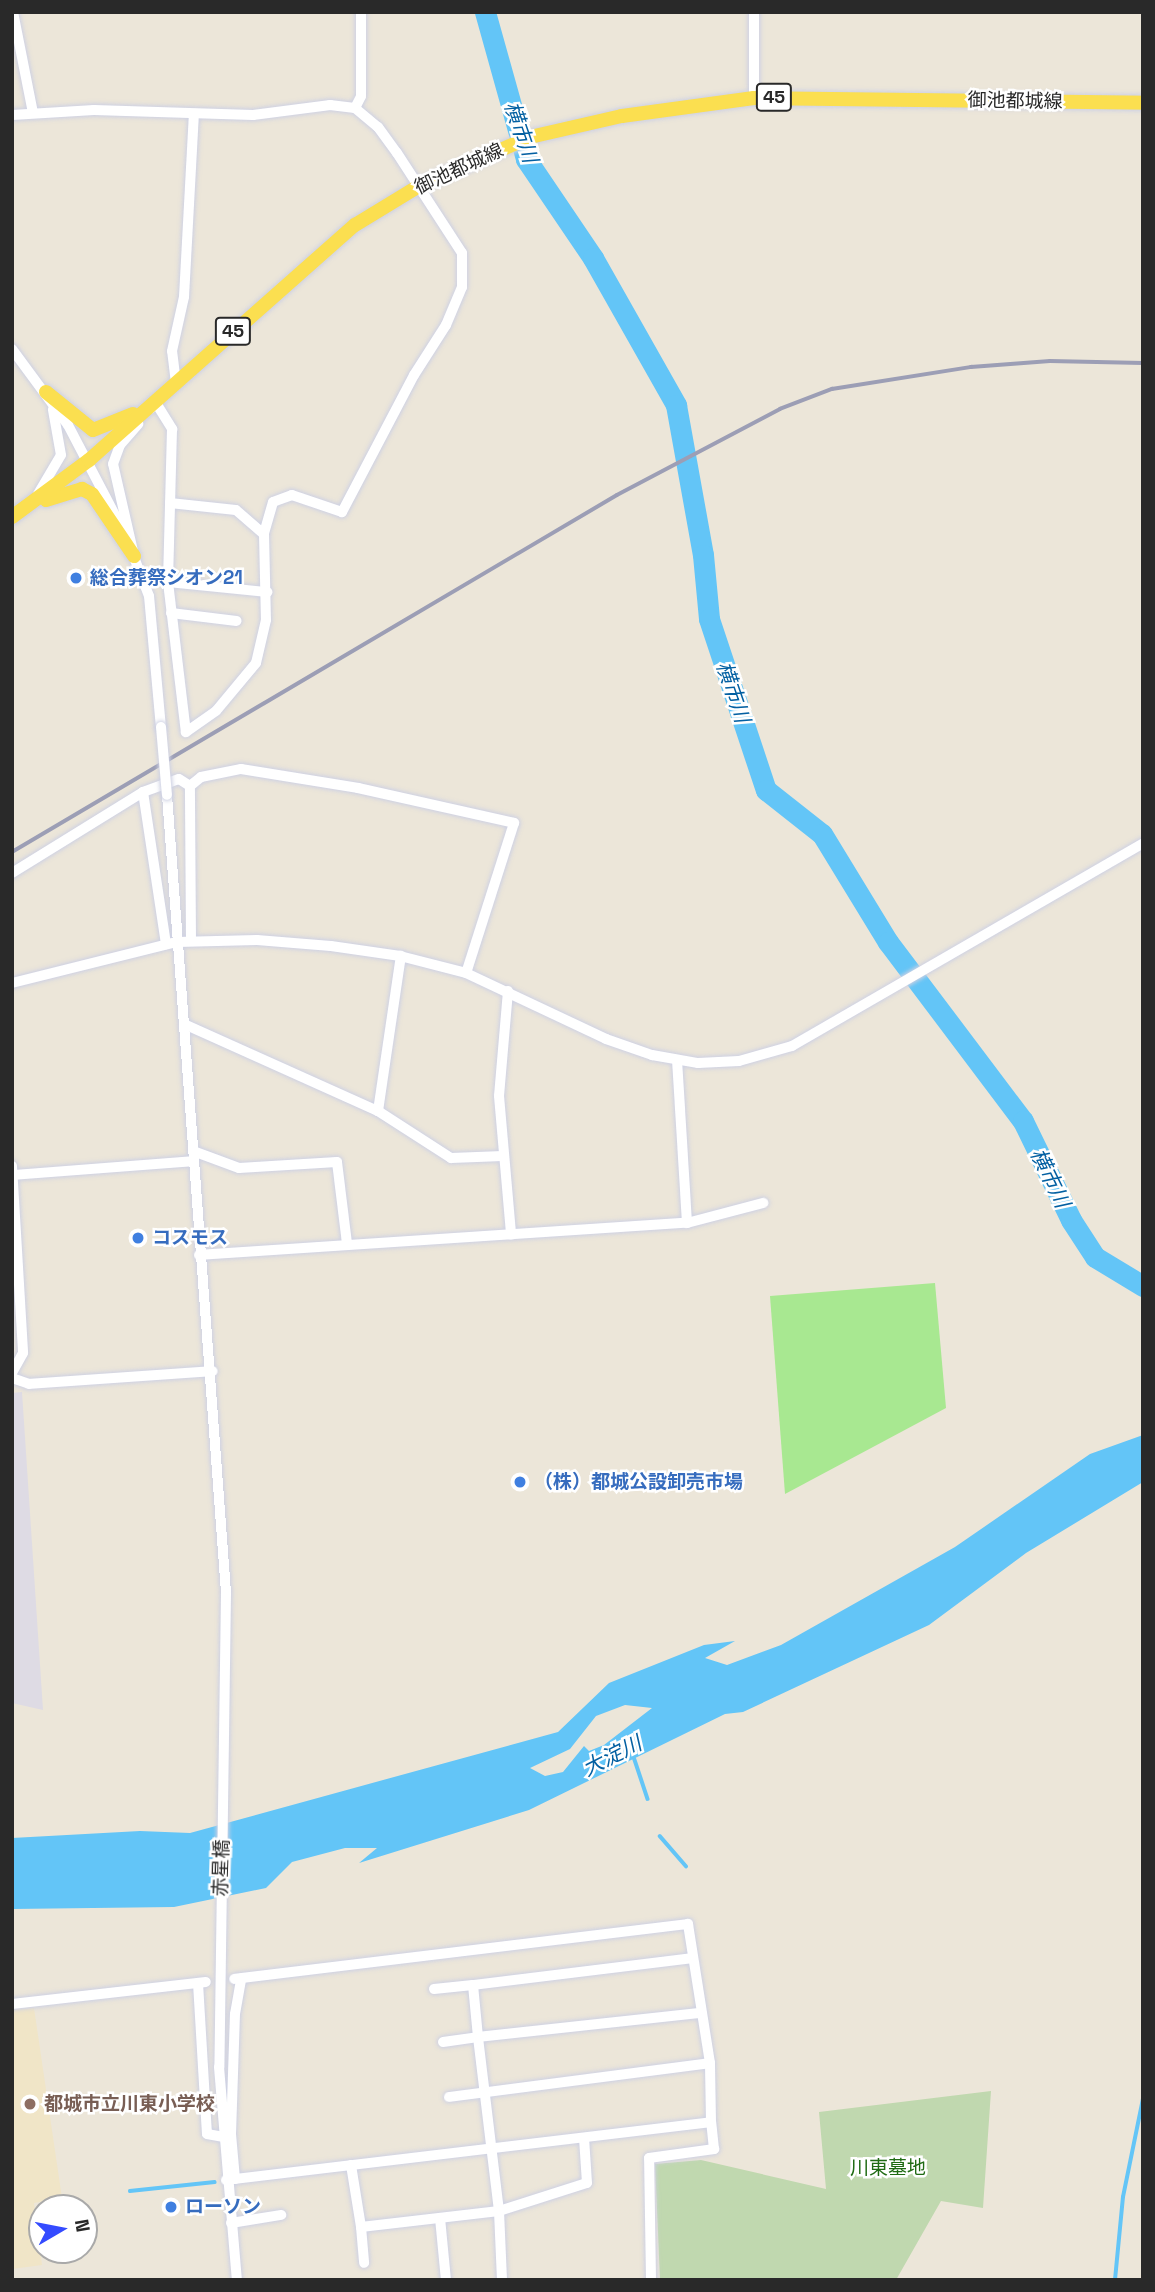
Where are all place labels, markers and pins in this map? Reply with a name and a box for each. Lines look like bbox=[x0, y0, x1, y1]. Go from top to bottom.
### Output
place label: 総合葬祭シオン21 bbox=[90, 567, 243, 589]
marker: 総合葬祭シオン21 bbox=[68, 570, 84, 586]
place label: コスモス bbox=[152, 1227, 228, 1249]
marker: コスモス bbox=[130, 1230, 146, 1246]
place label: （株）都城公設卸売市場 bbox=[534, 1471, 743, 1493]
marker: （株）都城公設卸売市場 bbox=[512, 1474, 528, 1490]
place label: 都城市立川東小学校 bbox=[44, 2093, 215, 2115]
marker: 都城市立川東小学校 bbox=[22, 2096, 38, 2112]
place label: ローソン bbox=[185, 2196, 261, 2218]
marker: ローソン bbox=[163, 2199, 179, 2215]

